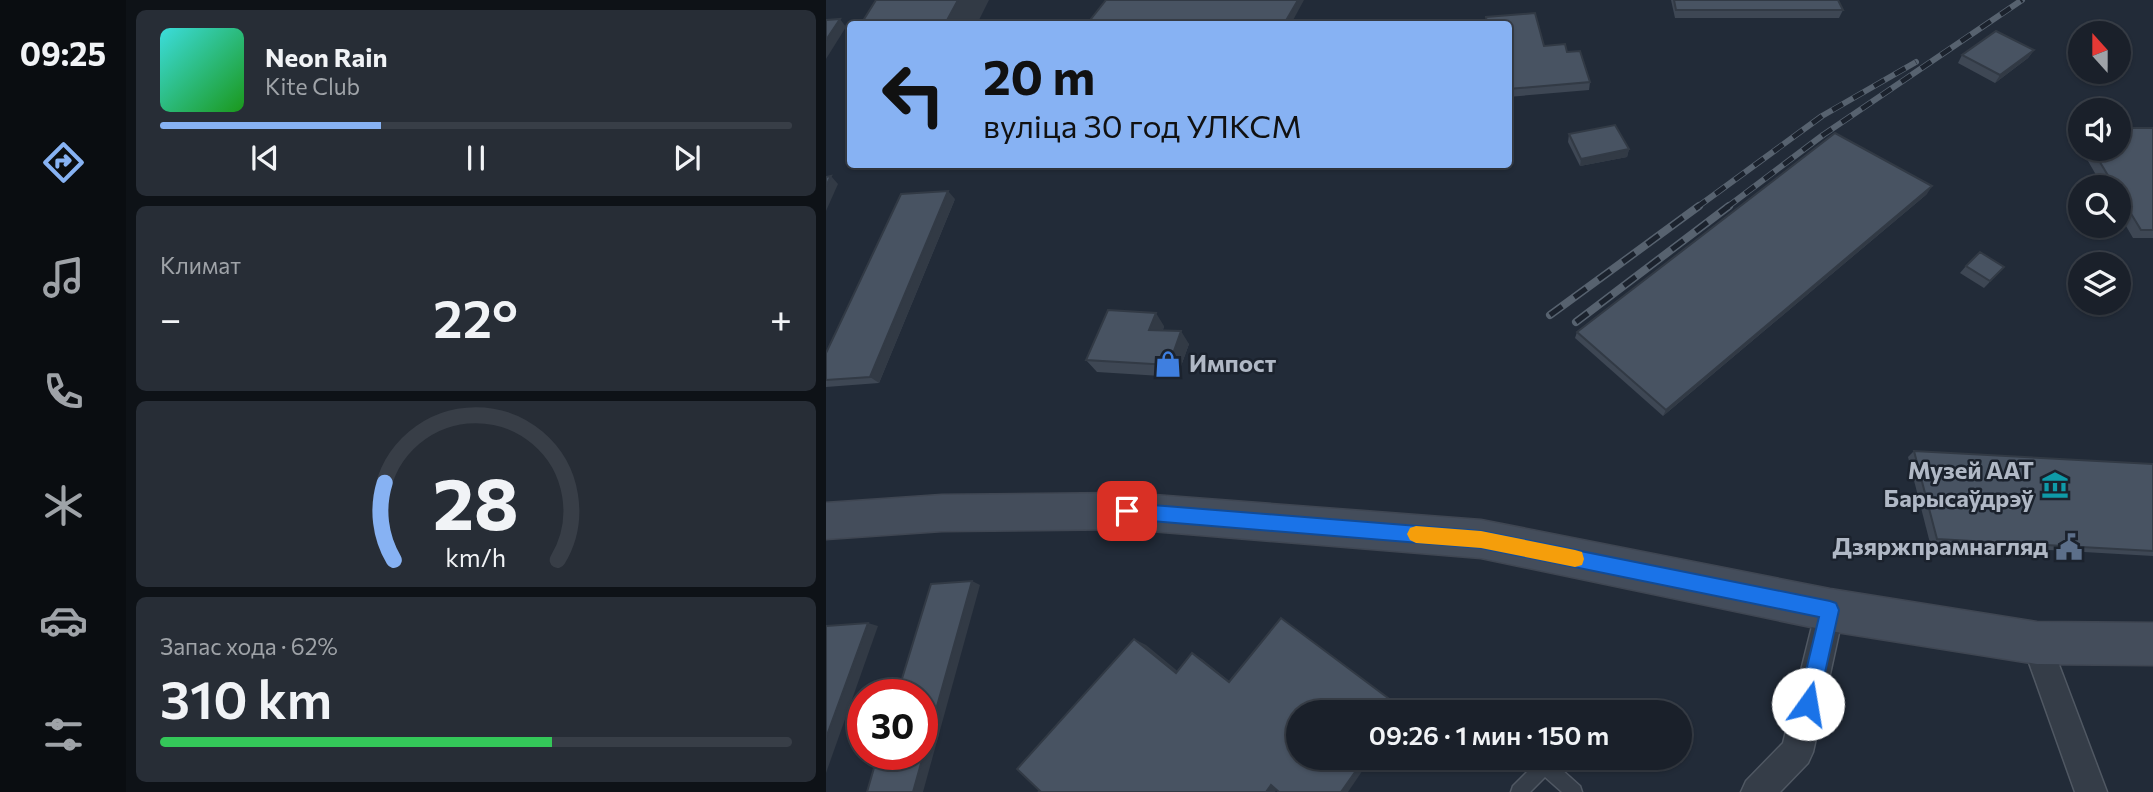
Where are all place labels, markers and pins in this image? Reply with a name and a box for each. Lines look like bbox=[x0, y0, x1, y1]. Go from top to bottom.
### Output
place label: Импост bbox=[1189, 348, 1277, 377]
shop icon: Импост bbox=[1153, 349, 1183, 379]
place label: Музей ААТ Барысаўдрэў bbox=[1884, 455, 2034, 512]
museum icon: Музей ААТ Барысаўдрэў bbox=[2040, 470, 2070, 500]
pin bbox=[1097, 481, 1157, 541]
place label: Дзяржпрамнагляд bbox=[1833, 531, 2048, 560]
public building icon: Дзяржпрамнагляд bbox=[2054, 532, 2084, 562]

